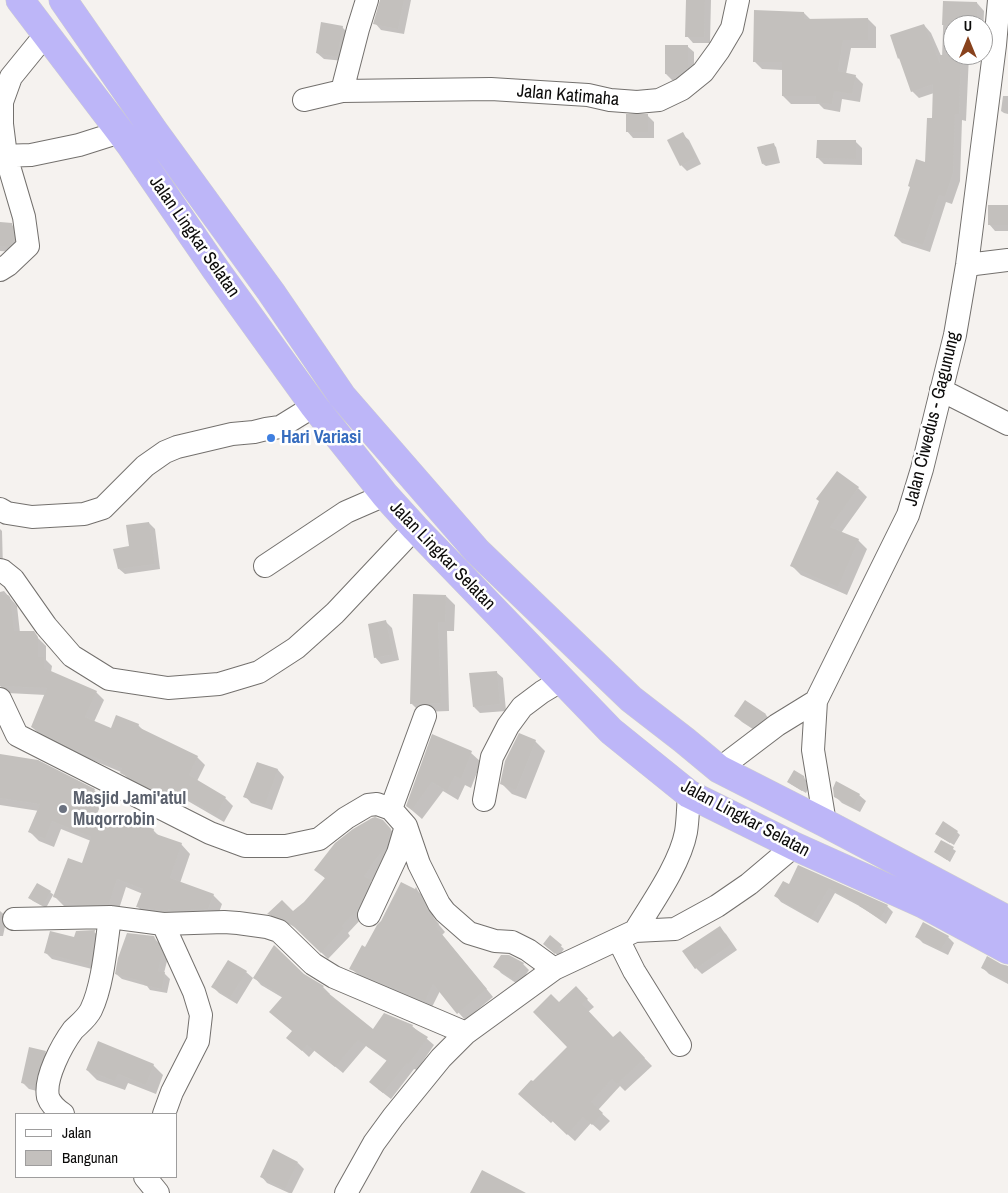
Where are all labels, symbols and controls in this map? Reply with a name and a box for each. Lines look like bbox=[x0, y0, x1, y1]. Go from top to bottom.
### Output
north arrow bbox=[943, 15, 993, 65]
text: U bbox=[964, 17, 972, 35]
street label: Jalan Katimaha bbox=[516, 81, 620, 111]
street label: Jalan Lingkar Selatan bbox=[144, 172, 244, 302]
street label: Jalan Ciwedus - Gagunung bbox=[901, 330, 965, 508]
place label: Hari Variasi bbox=[281, 427, 361, 449]
marker: Hari Variasi bbox=[265, 432, 277, 444]
street label: Jalan Lingkar Selatan bbox=[385, 497, 499, 615]
street label: Jalan Lingkar Selatan bbox=[677, 776, 813, 862]
place label: Masjid Jami'atul Muqorrobin bbox=[73, 788, 186, 831]
marker: Masjid Jami'atul Muqorrobin bbox=[57, 803, 69, 815]
legend bbox=[15, 1113, 178, 1178]
text: Jalan bbox=[62, 1122, 91, 1143]
text: Bangunan bbox=[62, 1147, 118, 1168]

